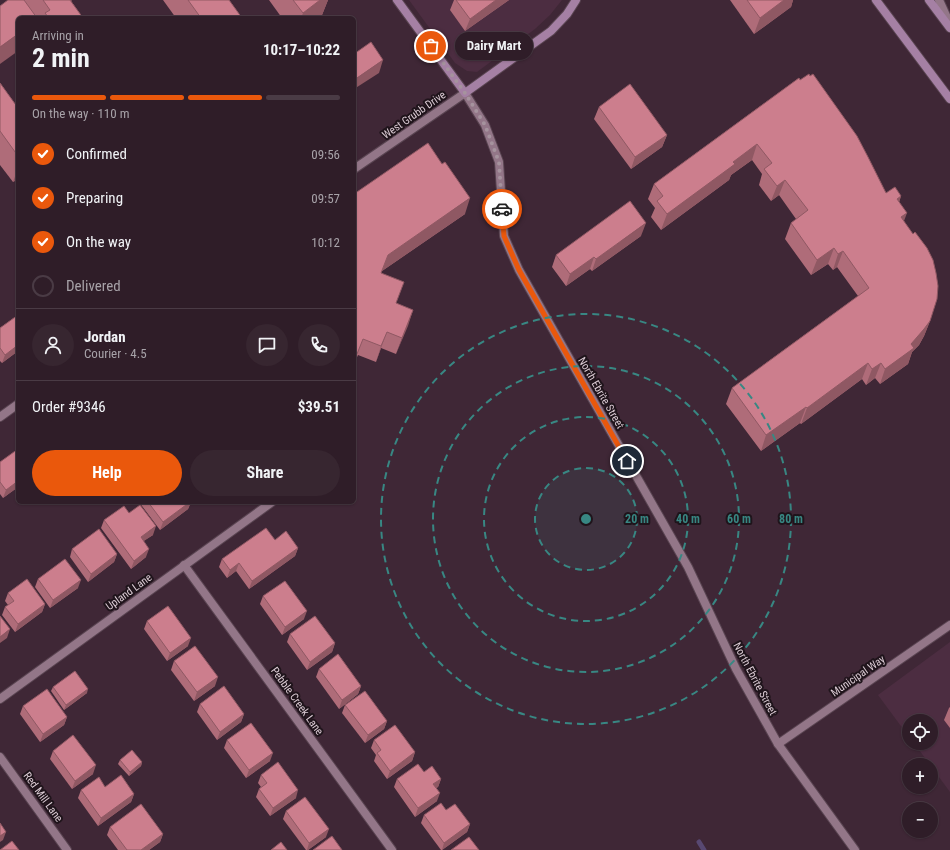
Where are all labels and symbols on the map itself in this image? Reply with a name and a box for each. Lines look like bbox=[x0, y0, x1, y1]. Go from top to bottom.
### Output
pin bbox=[414, 29, 448, 63]
callout: Dairy Mart bbox=[455, 32, 533, 60]
street label: West Grubb Drive bbox=[380, 88, 448, 142]
courier bbox=[482, 189, 522, 229]
street label: North Ebrite Street bbox=[575, 355, 627, 431]
pin bbox=[610, 444, 644, 478]
centre of rings bbox=[579, 512, 593, 526]
text: 20 m bbox=[625, 512, 649, 526]
text: 40 m bbox=[676, 512, 700, 526]
text: 60 m bbox=[727, 512, 751, 526]
text: 80 m bbox=[779, 512, 803, 526]
street label: Upland Lane bbox=[103, 571, 155, 613]
street label: North Ebrite Street bbox=[730, 640, 780, 718]
street label: Municipal Way bbox=[829, 652, 888, 699]
street label: Pebble Creek Lane bbox=[268, 665, 326, 737]
street label: Red Mill Lane bbox=[21, 770, 65, 824]

